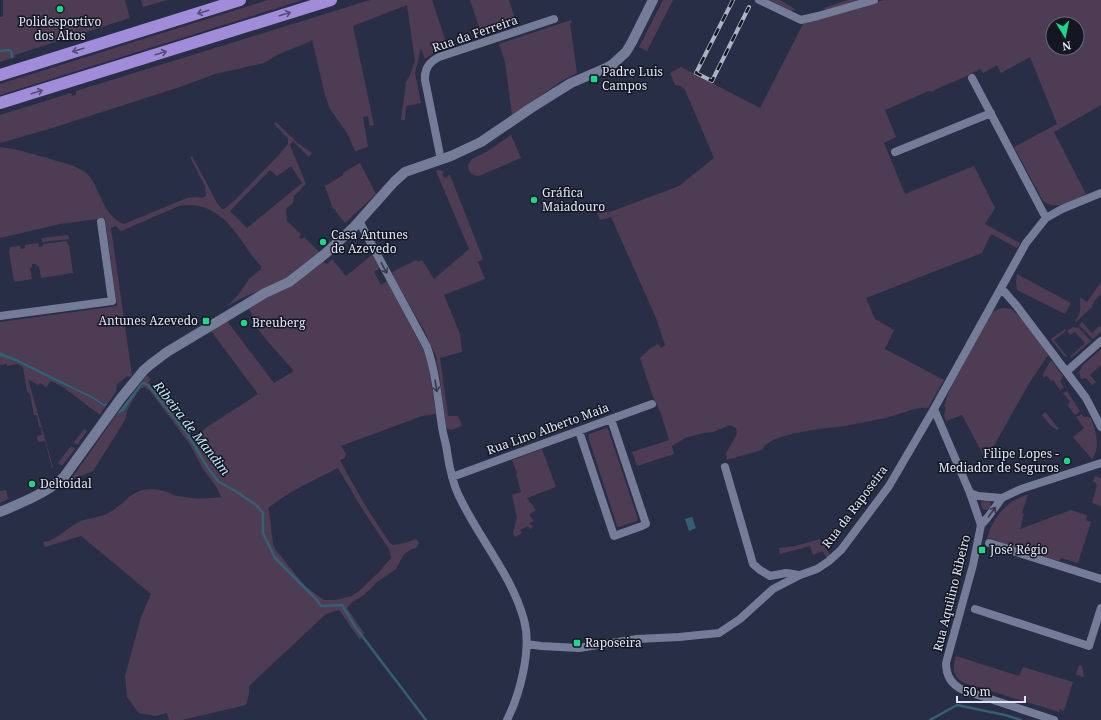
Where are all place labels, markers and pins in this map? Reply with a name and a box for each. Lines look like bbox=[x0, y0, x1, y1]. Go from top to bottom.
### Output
marker: Polidesportivo dos Altos bbox=[55, 4, 65, 14]
place label: Polidesportivo dos Altos bbox=[19, 13, 101, 44]
place label: Padre Luis Campos bbox=[602, 63, 663, 94]
marker: Padre Luis Campos bbox=[589, 74, 599, 84]
place label: Gráfica Maiadouro bbox=[542, 184, 605, 215]
marker: Gráfica Maiadouro bbox=[529, 195, 539, 205]
place label: Casa Antunes de Azevedo bbox=[331, 226, 408, 257]
marker: Casa Antunes de Azevedo bbox=[318, 237, 328, 247]
place label: Antunes Azevedo bbox=[99, 312, 198, 329]
place label: Breuberg bbox=[252, 314, 306, 331]
marker: Antunes Azevedo bbox=[201, 316, 211, 326]
marker: Breuberg bbox=[239, 318, 249, 328]
place label: Filipe Lopes - Mediador de Seguros bbox=[938, 445, 1059, 476]
marker: Filipe Lopes - Mediador de Seguros bbox=[1062, 456, 1072, 466]
place label: Deltoidal bbox=[40, 475, 92, 492]
marker: Deltoidal bbox=[27, 479, 37, 489]
place label: José Régio bbox=[989, 541, 1048, 558]
marker: José Régio bbox=[977, 545, 987, 555]
place label: Raposeira bbox=[585, 634, 642, 651]
marker: Raposeira bbox=[572, 638, 582, 648]

